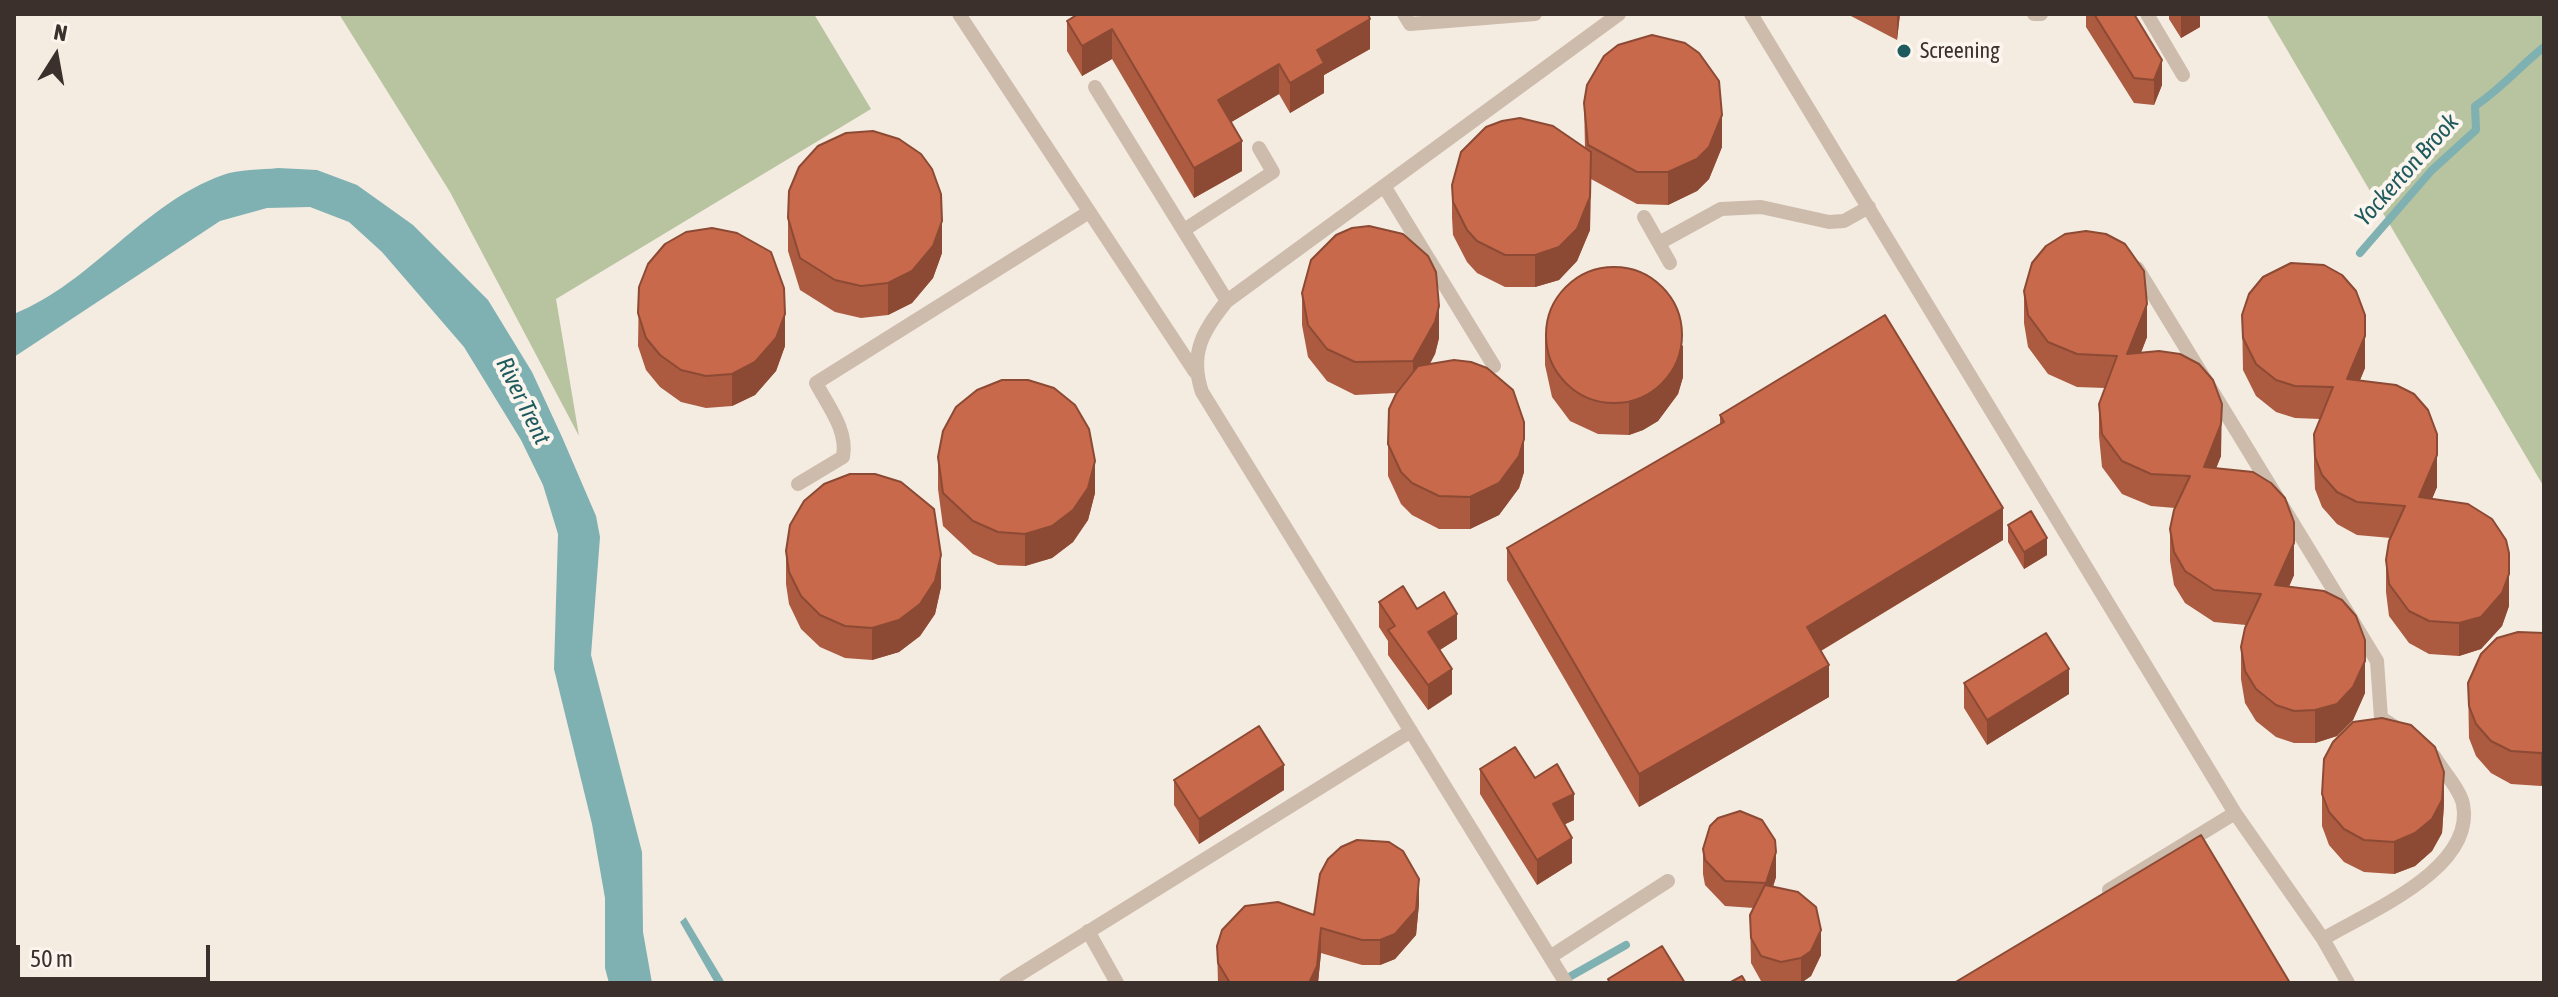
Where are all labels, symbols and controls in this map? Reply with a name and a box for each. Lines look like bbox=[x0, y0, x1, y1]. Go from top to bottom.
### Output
north arrow bbox=[16, 16, 96, 96]
text: N bbox=[52, 18, 69, 46]
place label: Screening bbox=[1920, 38, 2000, 64]
marker: Screening bbox=[1895, 42, 1913, 60]
water label: Yockerton Brook bbox=[2349, 108, 2465, 232]
water label: River Trent bbox=[490, 353, 556, 449]
scale bar bbox=[20, 929, 214, 979]
text: 50 m bbox=[30, 945, 73, 972]

